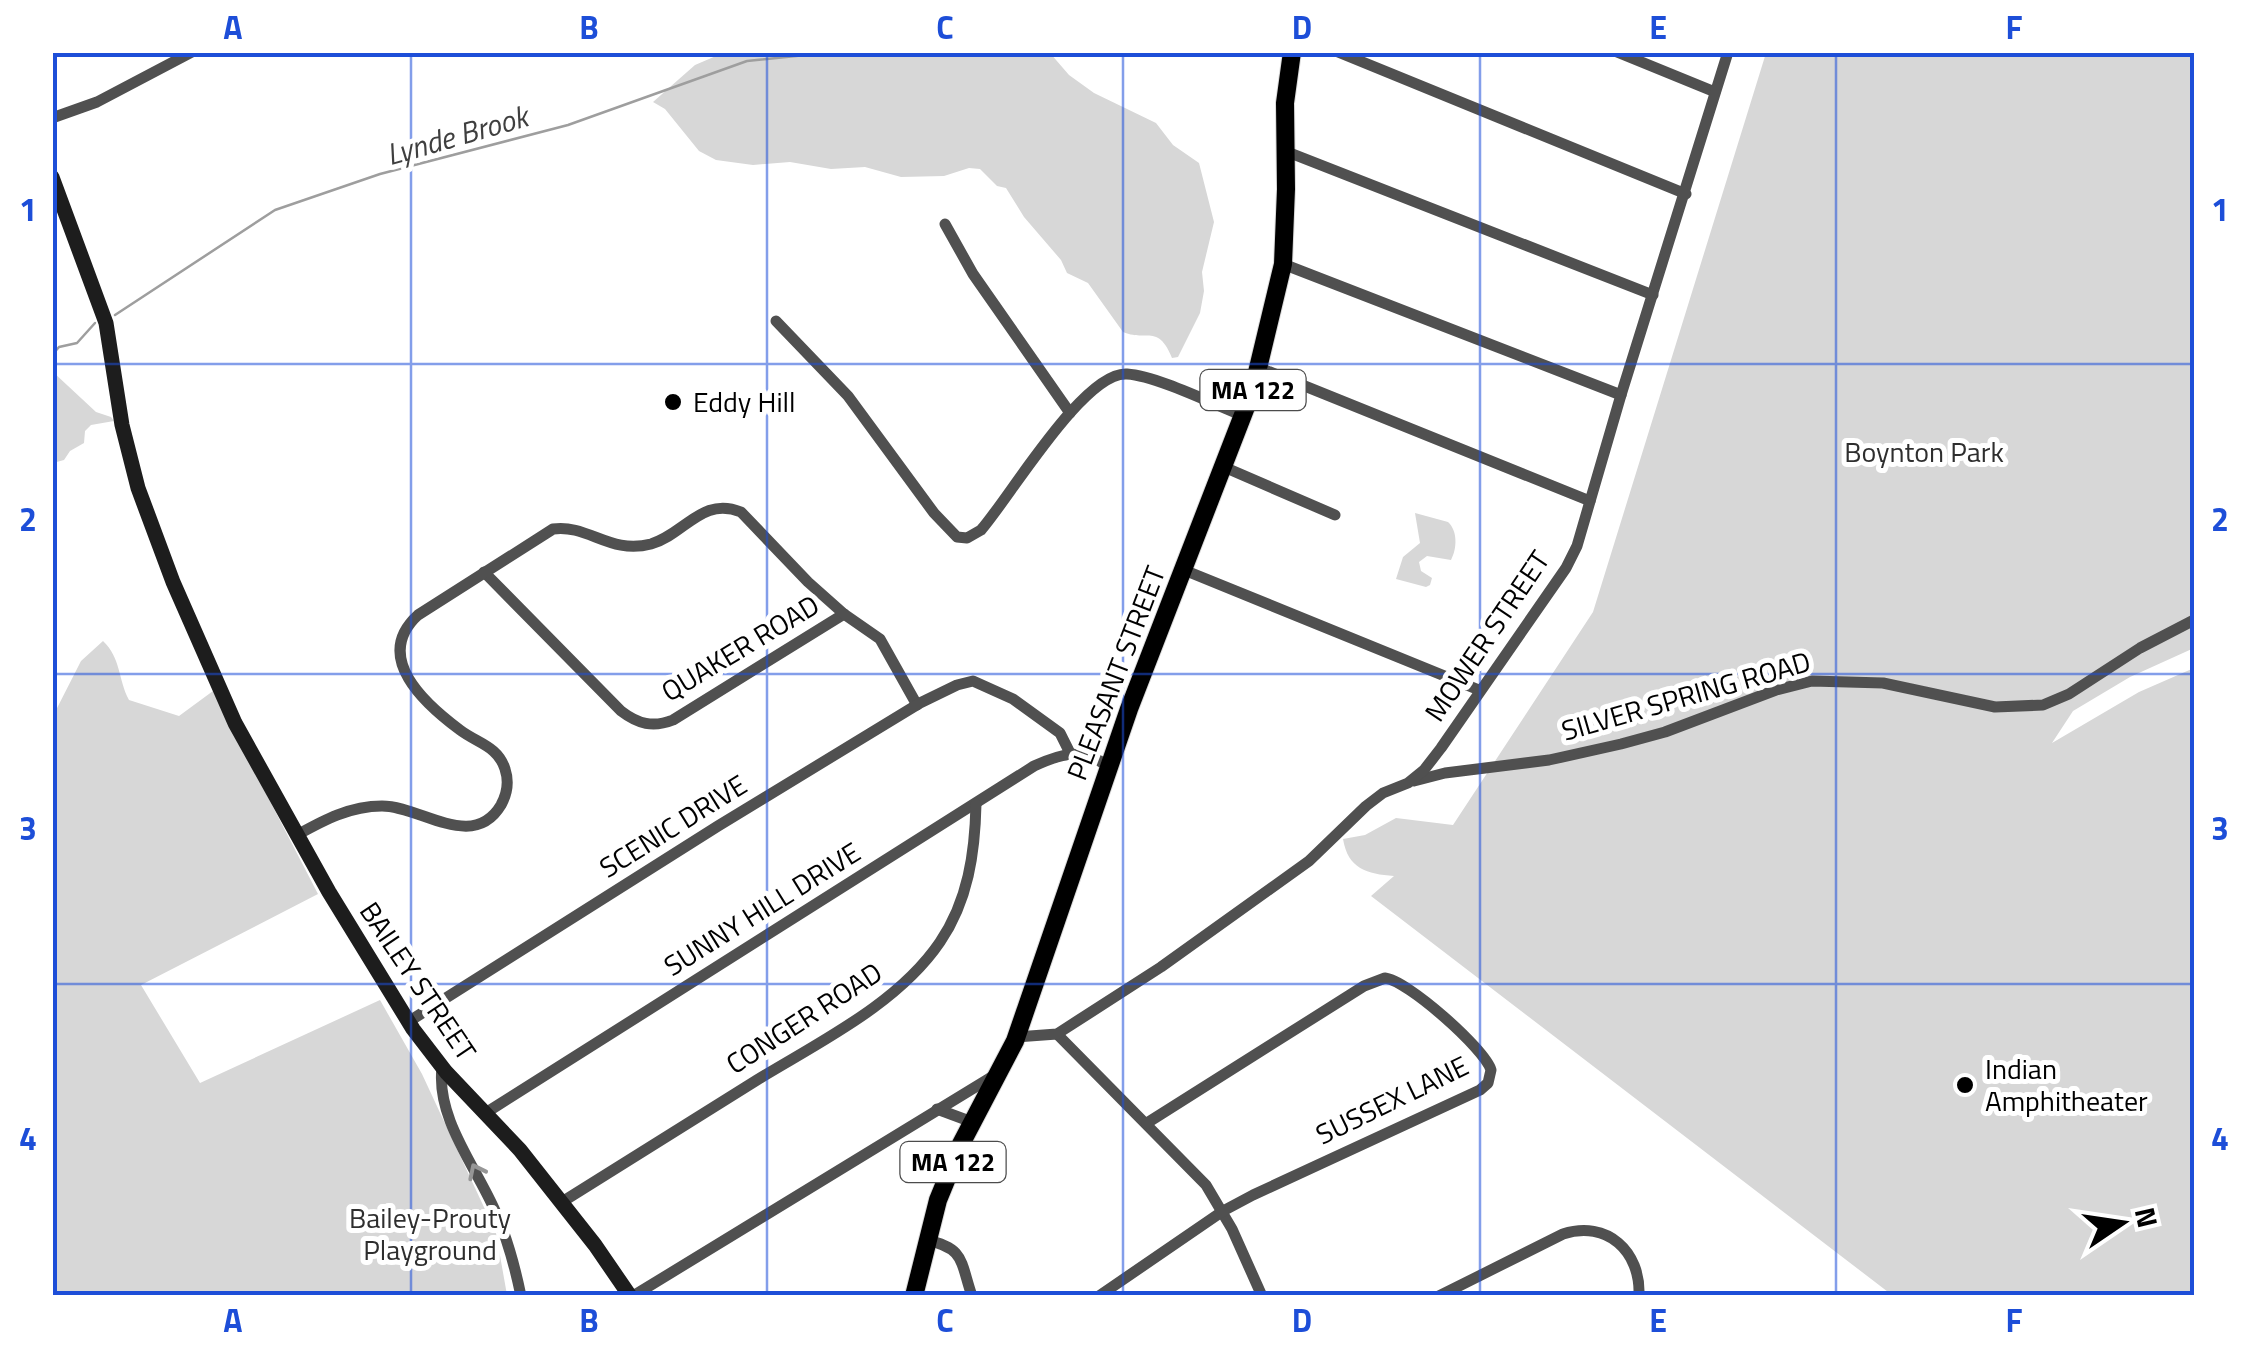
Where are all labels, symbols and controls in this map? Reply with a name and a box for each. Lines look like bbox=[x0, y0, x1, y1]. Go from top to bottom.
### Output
text: A bbox=[223, 3, 243, 51]
text: B bbox=[579, 3, 599, 51]
text: C bbox=[936, 3, 954, 51]
text: D bbox=[1292, 3, 1312, 51]
text: E bbox=[1649, 3, 1667, 51]
text: F bbox=[2006, 3, 2023, 51]
water label: Lynde Brook bbox=[381, 92, 536, 177]
text: 1 bbox=[19, 185, 37, 233]
text: 1 bbox=[2211, 185, 2229, 233]
road number: MA 122 bbox=[1200, 370, 1306, 410]
place label: Eddy Hill bbox=[693, 380, 796, 423]
marker: Eddy Hill bbox=[662, 391, 684, 413]
park label: Boynton Park bbox=[1844, 430, 2004, 473]
text: 2 bbox=[19, 495, 37, 543]
text: 2 bbox=[2211, 495, 2229, 543]
street label: MOWER STREET bbox=[1413, 541, 1560, 730]
street label: PLEASANT STREET bbox=[1055, 559, 1176, 786]
street label: QUAKER ROAD bbox=[652, 583, 827, 712]
street label: SILVER SPRING ROAD bbox=[1556, 639, 1816, 752]
street label: SCENIC DRIVE bbox=[590, 763, 755, 888]
text: 3 bbox=[19, 804, 37, 852]
text: 3 bbox=[2211, 804, 2229, 852]
street label: SUNNY HILL DRIVE bbox=[655, 831, 869, 986]
street label: BAILEY STREET bbox=[349, 893, 488, 1069]
street label: CONGER ROAD bbox=[717, 951, 890, 1084]
street label: SUSSEX LANE bbox=[1308, 1044, 1476, 1155]
place label: Indian Amphitheater bbox=[1985, 1047, 2148, 1122]
marker: Indian Amphitheater bbox=[1954, 1074, 1976, 1096]
text: 4 bbox=[19, 1114, 37, 1162]
text: 4 bbox=[2211, 1114, 2229, 1162]
road number: MA 122 bbox=[900, 1142, 1006, 1182]
one-way arrow bbox=[469, 1164, 488, 1182]
north arrow bbox=[2072, 1173, 2172, 1273]
park label: Bailey-Prouty Playground bbox=[349, 1196, 511, 1271]
text: N bbox=[2124, 1203, 2170, 1232]
text: A bbox=[223, 1296, 243, 1344]
text: B bbox=[579, 1296, 599, 1344]
text: C bbox=[936, 1296, 954, 1344]
text: D bbox=[1292, 1296, 1312, 1344]
text: E bbox=[1649, 1296, 1667, 1344]
text: F bbox=[2006, 1296, 2023, 1344]

